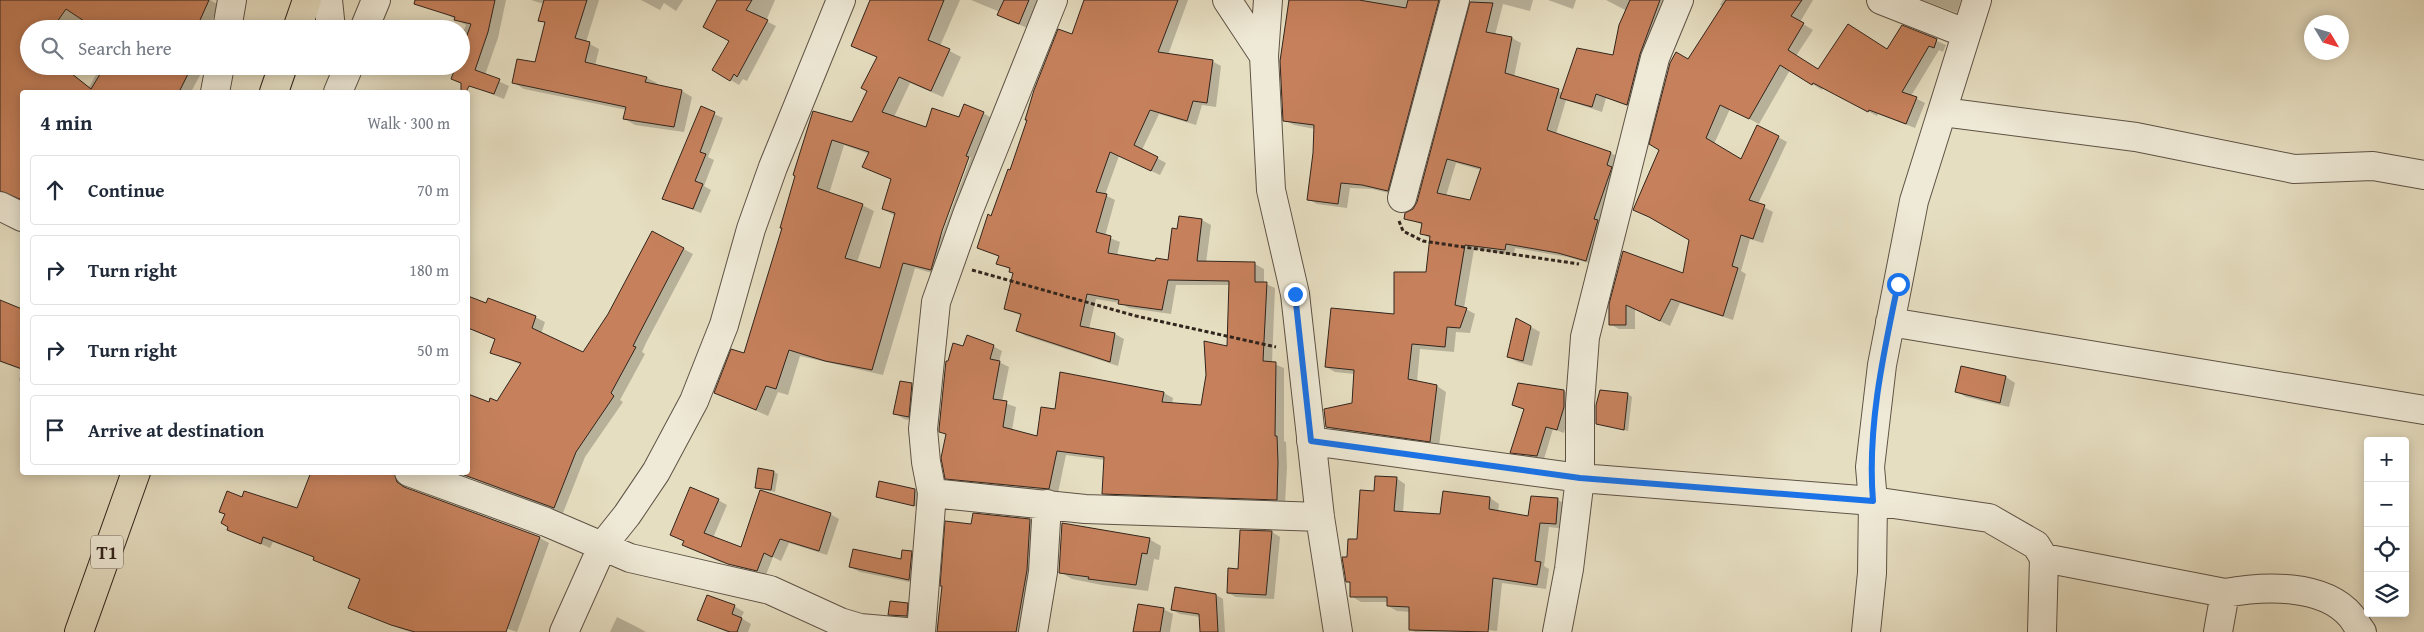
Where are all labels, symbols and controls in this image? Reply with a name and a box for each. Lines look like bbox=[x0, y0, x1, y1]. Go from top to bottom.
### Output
north arrow bbox=[2304, 15, 2349, 60]
search box bbox=[20, 20, 470, 75]
icon: search bbox=[38, 34, 66, 62]
text: Search here bbox=[78, 34, 172, 62]
text: 4 min bbox=[40, 107, 92, 138]
text: Walk · 300 m bbox=[367, 111, 450, 135]
icon: ahead bbox=[41, 176, 69, 204]
text: Continue bbox=[88, 176, 165, 204]
text: 70 m bbox=[417, 178, 449, 202]
icon: right bbox=[41, 256, 69, 284]
text: Turn right bbox=[88, 256, 177, 284]
text: 180 m bbox=[409, 258, 449, 282]
route start bbox=[1887, 273, 1910, 296]
route end bbox=[1284, 283, 1307, 306]
icon: right bbox=[41, 336, 69, 364]
text: Turn right bbox=[88, 336, 177, 364]
text: 50 m bbox=[417, 338, 449, 362]
icon: arrive bbox=[41, 416, 69, 444]
text: Arrive at destination bbox=[88, 416, 264, 444]
map controls bbox=[2364, 437, 2409, 617]
button: + bbox=[2364, 437, 2409, 482]
button: − bbox=[2364, 482, 2409, 527]
button: locate bbox=[2364, 527, 2409, 572]
road number: T1 bbox=[91, 536, 123, 568]
button: layers bbox=[2364, 572, 2409, 617]

